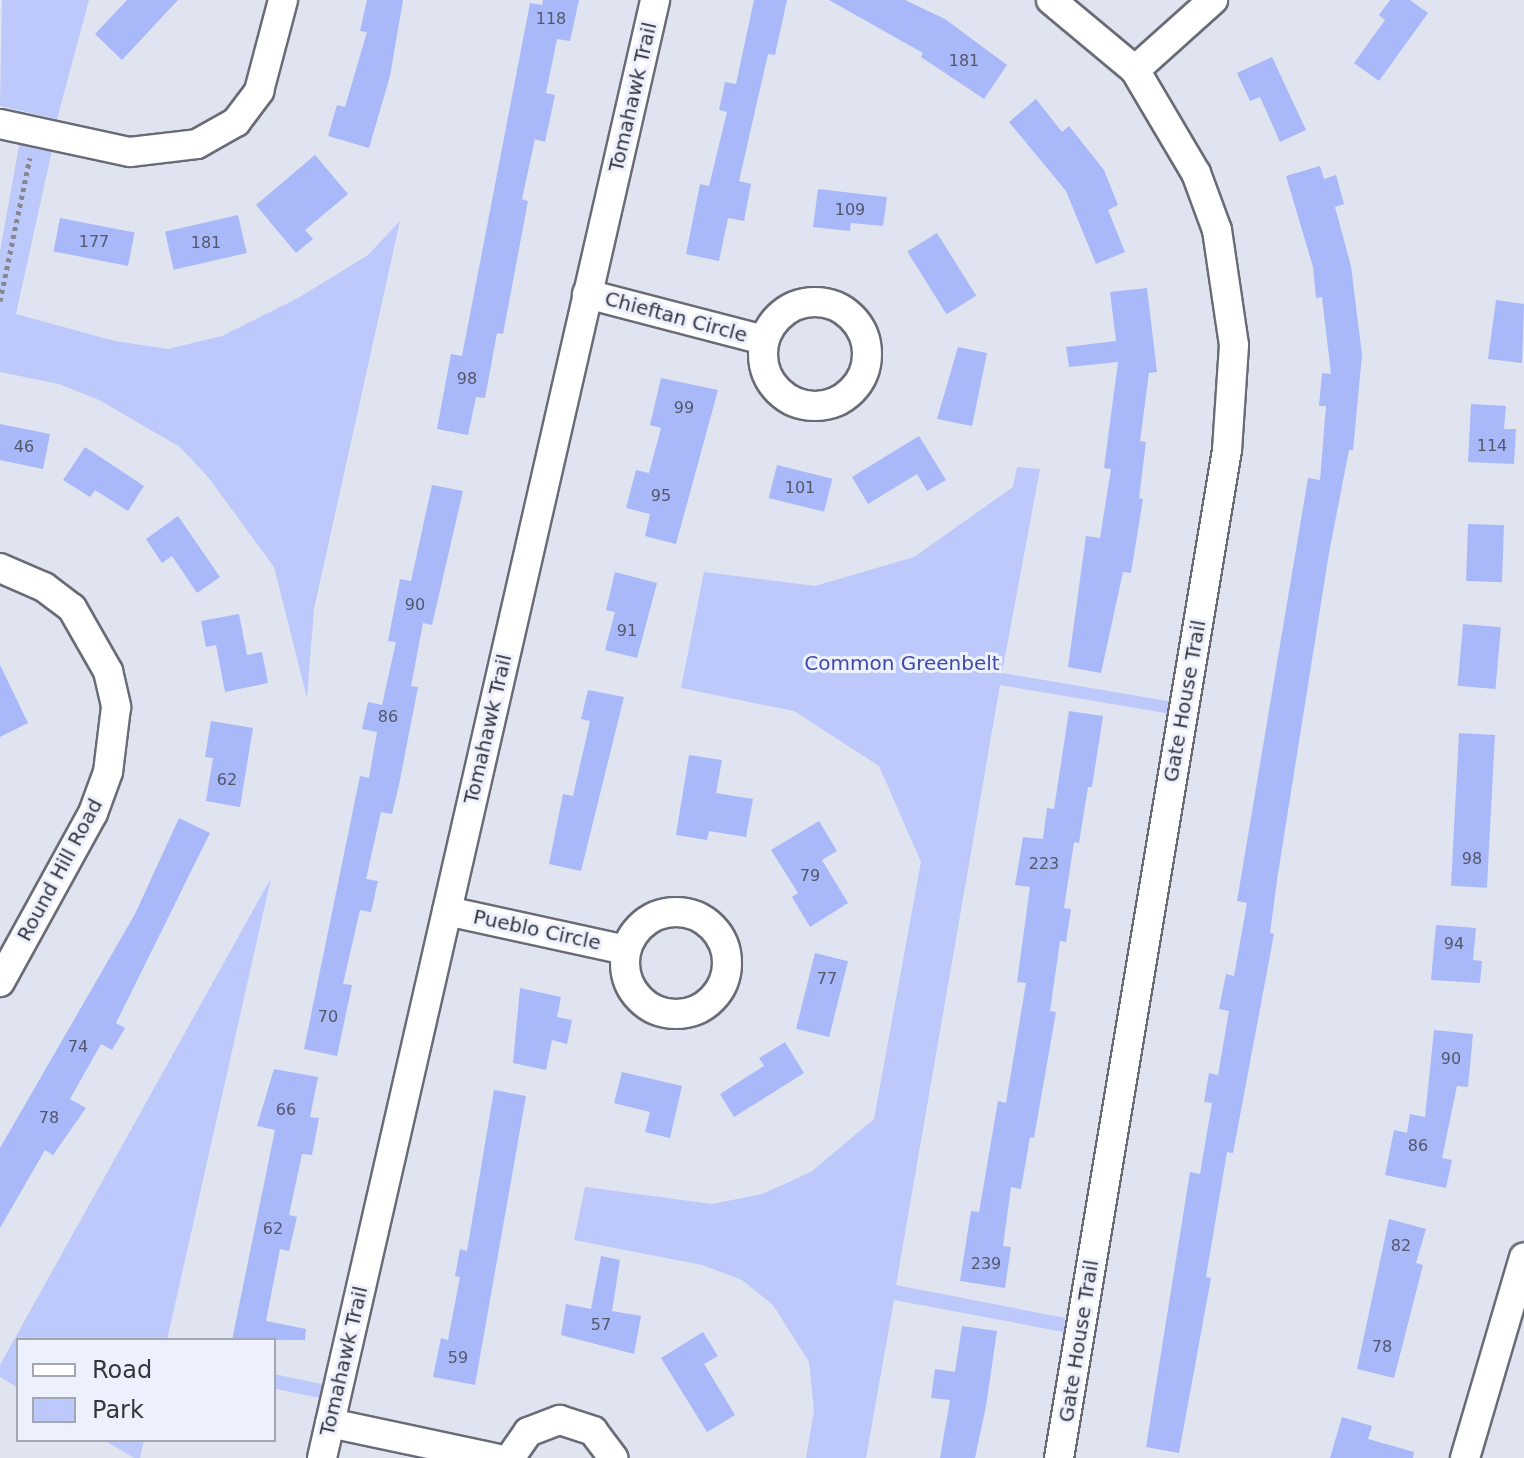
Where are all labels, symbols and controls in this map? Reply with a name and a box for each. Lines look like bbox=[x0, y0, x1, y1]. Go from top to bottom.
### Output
house number: 118 bbox=[536, 9, 566, 29]
street label: Tomahawk Trail bbox=[604, 20, 662, 174]
house number: 181 bbox=[949, 51, 979, 71]
house number: 109 bbox=[835, 200, 865, 220]
house number: 177 bbox=[79, 232, 109, 252]
house number: 181 bbox=[191, 233, 221, 253]
street label: Chieftan Circle bbox=[602, 286, 750, 348]
house number: 98 bbox=[457, 369, 477, 389]
house number: 99 bbox=[674, 398, 694, 418]
house number: 114 bbox=[1477, 436, 1507, 456]
house number: 46 bbox=[14, 437, 34, 457]
house number: 101 bbox=[785, 478, 815, 498]
house number: 95 bbox=[651, 486, 671, 506]
house number: 90 bbox=[405, 595, 425, 615]
street label: Gate House Trail bbox=[1159, 618, 1211, 784]
house number: 91 bbox=[617, 621, 637, 641]
park label: Common Greenbelt bbox=[804, 651, 1000, 675]
street label: Tomahawk Trail bbox=[459, 652, 517, 806]
house number: 86 bbox=[378, 707, 398, 727]
house number: 62 bbox=[217, 770, 237, 790]
street label: Round Hill Road bbox=[12, 795, 108, 945]
house number: 98 bbox=[1462, 849, 1482, 869]
house number: 223 bbox=[1029, 854, 1059, 874]
house number: 79 bbox=[800, 866, 820, 886]
street label: Pueblo Circle bbox=[471, 905, 603, 955]
house number: 94 bbox=[1444, 934, 1464, 954]
house number: 77 bbox=[817, 969, 837, 989]
house number: 70 bbox=[318, 1007, 338, 1027]
house number: 74 bbox=[68, 1037, 88, 1057]
house number: 90 bbox=[1441, 1049, 1461, 1069]
house number: 66 bbox=[276, 1100, 296, 1120]
house number: 78 bbox=[39, 1108, 59, 1128]
house number: 86 bbox=[1408, 1136, 1428, 1156]
house number: 62 bbox=[263, 1219, 283, 1239]
house number: 82 bbox=[1391, 1236, 1411, 1256]
house number: 239 bbox=[971, 1254, 1001, 1274]
street label: Gate House Trail bbox=[1054, 1258, 1104, 1424]
street label: Tomahawk Trail bbox=[315, 1284, 373, 1438]
house number: 57 bbox=[591, 1315, 611, 1335]
house number: 78 bbox=[1372, 1337, 1392, 1357]
legend bbox=[16, 1338, 276, 1442]
house number: 59 bbox=[448, 1348, 468, 1368]
text: Road bbox=[92, 1356, 152, 1384]
text: Park bbox=[92, 1396, 144, 1424]

